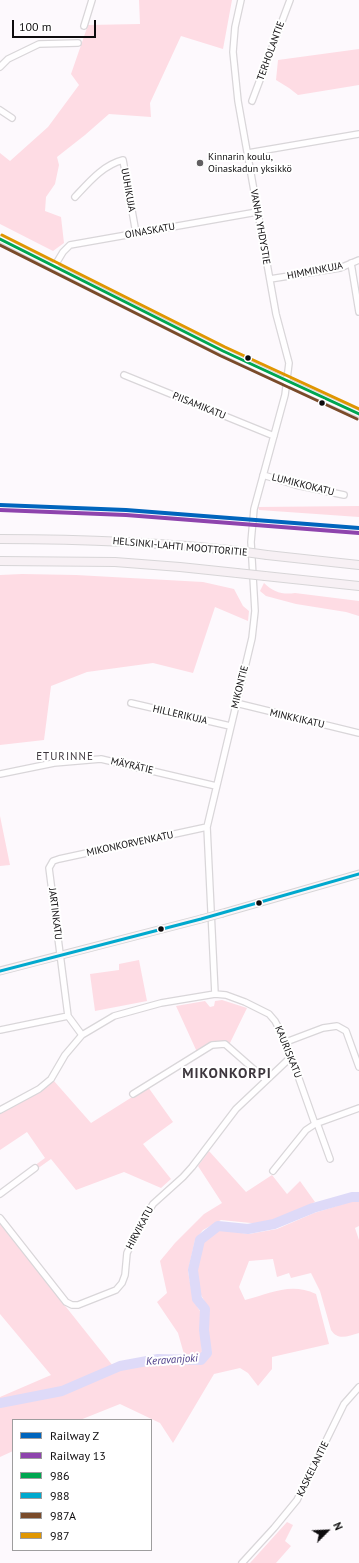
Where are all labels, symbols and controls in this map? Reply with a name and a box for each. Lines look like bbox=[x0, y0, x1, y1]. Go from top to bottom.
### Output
scale bar bbox=[14, 12, 98, 38]
text: 100 m bbox=[19, 19, 52, 34]
street label: TERHOLANTIE bbox=[255, 20, 287, 82]
place label: Kinnarin koulu, Oinaskadun yksikkö bbox=[208, 151, 292, 174]
marker: Kinnarin koulu, Oinaskadun yksikkö bbox=[195, 158, 205, 168]
street label: UUHIKUJA bbox=[118, 167, 138, 213]
street label: VANHA YHDYSTIE bbox=[247, 188, 273, 266]
street label: OINASKATU bbox=[124, 221, 176, 241]
street label: HIMMINKUJA bbox=[286, 260, 344, 282]
unlabelled marker bbox=[243, 353, 253, 363]
street label: PIISAMIKATU bbox=[171, 390, 227, 422]
unlabelled marker bbox=[317, 398, 327, 408]
street label: LUMIKKOKATU bbox=[270, 471, 336, 499]
street label: HELSINKI-LAHTI MOOTTORITIE bbox=[112, 535, 248, 559]
street label: MIKONTIE bbox=[229, 664, 251, 710]
street label: HILLERIKUJA bbox=[152, 703, 208, 727]
street label: MINKKIKATU bbox=[269, 707, 325, 731]
district label: ETURINNE bbox=[36, 750, 94, 764]
street label: MÄYRÄTIE bbox=[110, 755, 154, 777]
street label: MIKONKORVENKATU bbox=[85, 829, 175, 859]
street label: JARTINKATU bbox=[46, 887, 64, 941]
unlabelled marker bbox=[254, 898, 264, 908]
unlabelled marker bbox=[156, 924, 166, 934]
street label: KAURISKATU bbox=[272, 1024, 304, 1080]
district label: MIKONKORPI bbox=[182, 1066, 272, 1082]
street label: HIRVIKATU bbox=[124, 1205, 156, 1251]
water label: Keravanjoki bbox=[146, 1352, 198, 1368]
legend bbox=[12, 1419, 152, 1551]
text: Railway Z bbox=[50, 1428, 99, 1443]
street label: KASKELANTIE bbox=[294, 1439, 332, 1499]
text: Railway 13 bbox=[50, 1448, 106, 1463]
text: 986 bbox=[50, 1468, 70, 1483]
text: 988 bbox=[50, 1488, 70, 1503]
text: 987A bbox=[50, 1508, 76, 1523]
north arrow bbox=[307, 1511, 347, 1551]
text: N bbox=[330, 1520, 346, 1532]
text: 987 bbox=[50, 1528, 70, 1543]

